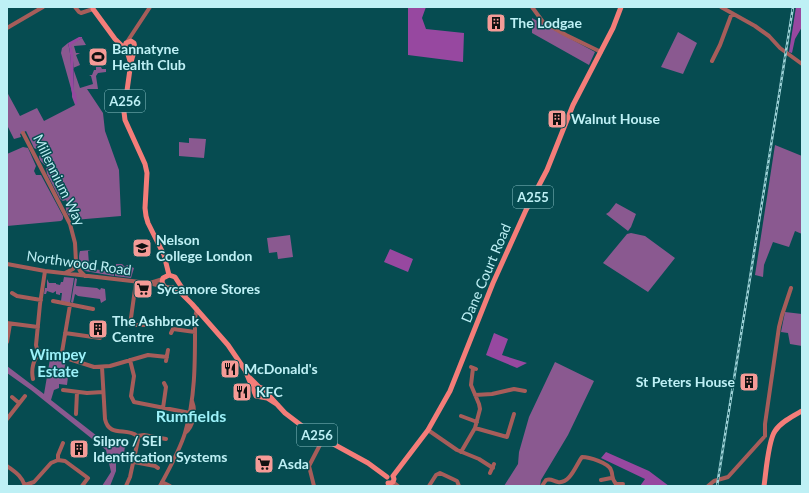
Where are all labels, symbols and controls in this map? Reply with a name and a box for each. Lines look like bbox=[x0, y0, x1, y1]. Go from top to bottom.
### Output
building icon: The Lodgae bbox=[485, 12, 507, 34]
place label: The Lodgae bbox=[510, 14, 582, 31]
place label: Bannatyne Health Club bbox=[112, 40, 186, 73]
sports icon: Bannatyne Health Club bbox=[87, 46, 109, 68]
road number: A256 bbox=[105, 90, 145, 112]
building icon: Walnut House bbox=[546, 108, 568, 130]
place label: Walnut House bbox=[571, 110, 661, 127]
street label: Millennium Way bbox=[30, 131, 89, 229]
road number: A255 bbox=[513, 186, 553, 208]
street label: Dane Court Road bbox=[457, 221, 514, 325]
place label: Nelson College London bbox=[156, 231, 253, 264]
school or university icon: Nelson College London bbox=[131, 237, 153, 259]
street label: Northwood Road bbox=[26, 247, 133, 278]
supermarket icon: Sycamore Stores bbox=[132, 278, 154, 300]
place label: Sycamore Stores bbox=[157, 280, 260, 297]
place label: The Ashbrook Centre bbox=[112, 312, 199, 345]
building icon: The Ashbrook Centre bbox=[87, 318, 109, 340]
district label: Wimpey Estate bbox=[30, 345, 86, 380]
restaurant icon: McDonald's bbox=[219, 358, 241, 380]
place label: McDonald's bbox=[244, 360, 318, 377]
building icon: St Peters House bbox=[738, 371, 760, 393]
place label: St Peters House bbox=[636, 373, 736, 390]
restaurant icon: KFC bbox=[231, 381, 253, 403]
place label: KFC bbox=[256, 383, 283, 400]
district label: Rumfields bbox=[156, 406, 226, 425]
road number: A256 bbox=[297, 424, 337, 446]
place label: Silpro / SEI Identifcation Systems bbox=[93, 432, 227, 465]
building icon: Silpro / SEI Identifcation Systems bbox=[68, 438, 90, 460]
supermarket icon: Asda bbox=[253, 453, 275, 475]
place label: Asda bbox=[277, 455, 309, 472]

